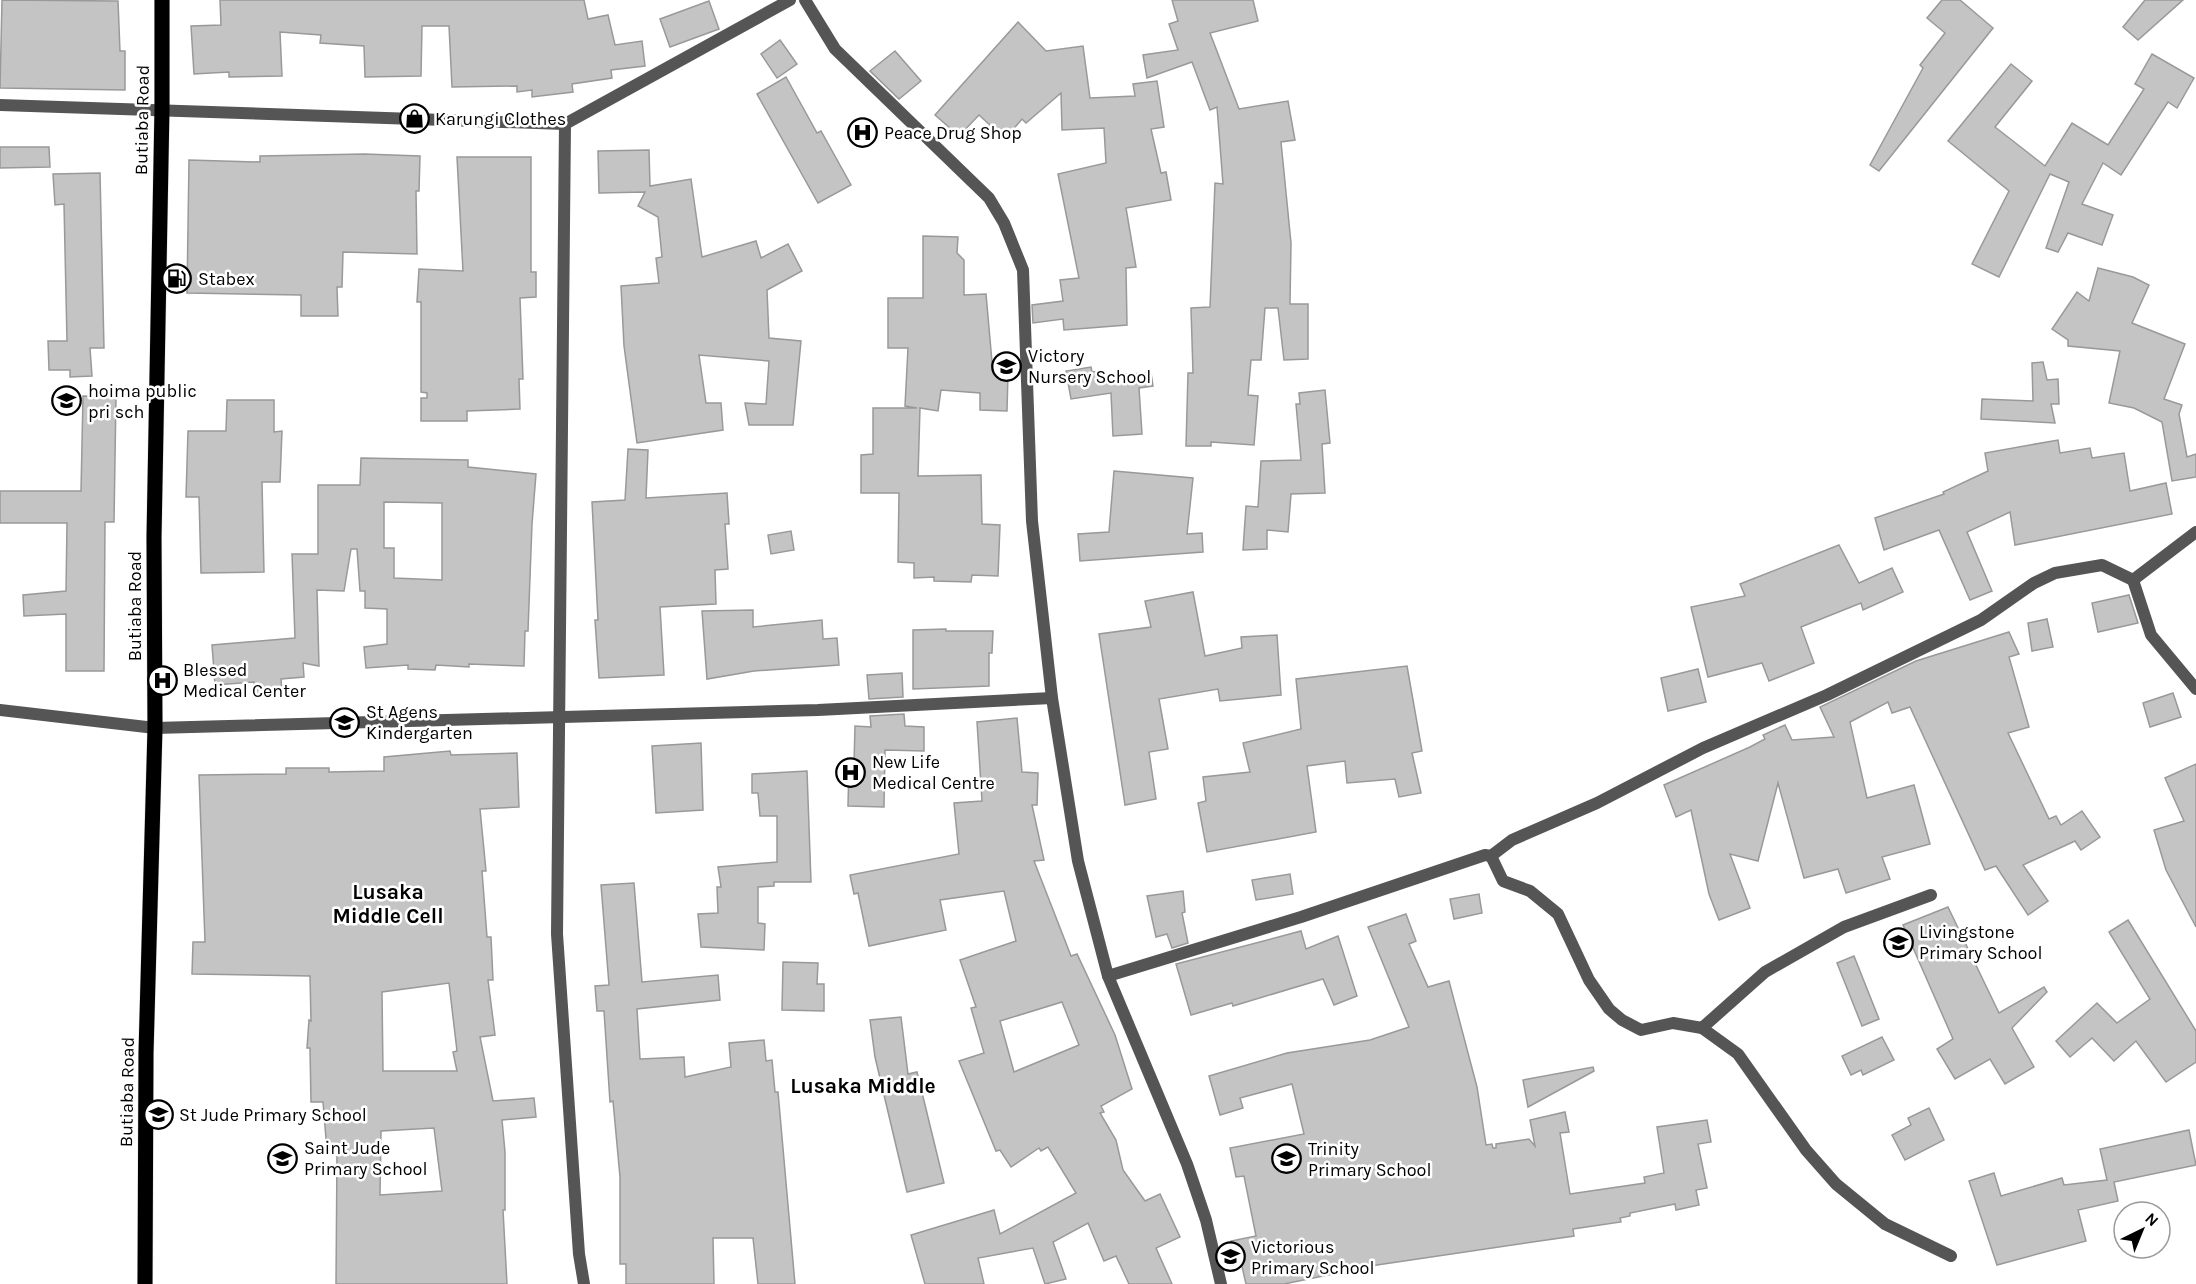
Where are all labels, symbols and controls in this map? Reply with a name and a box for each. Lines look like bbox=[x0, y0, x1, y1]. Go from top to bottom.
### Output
street label: Butiaba Road bbox=[130, 65, 154, 175]
shop icon: Karungi Clothes bbox=[398, 103, 430, 135]
place label: Karungi Clothes bbox=[435, 108, 566, 130]
hospital icon: Peace Drug Shop bbox=[847, 117, 879, 149]
place label: Peace Drug Shop bbox=[884, 122, 1022, 144]
fuel station icon: Stabex bbox=[161, 263, 193, 295]
place label: Stabex bbox=[198, 268, 255, 290]
place label: Victory Nursery School bbox=[1028, 345, 1151, 388]
school or university icon: Victory Nursery School bbox=[991, 350, 1023, 382]
place label: hoima public pri sch bbox=[88, 380, 197, 423]
school or university icon: hoima public pri sch bbox=[51, 385, 83, 417]
street label: Butiaba Road bbox=[124, 551, 146, 661]
place label: Blessed Medical Center bbox=[183, 659, 306, 702]
hospital icon: Blessed Medical Center bbox=[146, 664, 178, 696]
place label: St Agens Kindergarten bbox=[366, 701, 473, 744]
school or university icon: St Agens Kindergarten bbox=[329, 706, 361, 738]
place label: New Life Medical Centre bbox=[872, 751, 995, 794]
hospital icon: New Life Medical Centre bbox=[835, 756, 867, 788]
district label: Lusaka Middle Cell bbox=[332, 880, 444, 928]
place label: Livingstone Primary School bbox=[1919, 921, 2043, 964]
school or university icon: Livingstone Primary School bbox=[1882, 926, 1914, 958]
street label: Butiaba Road bbox=[115, 1037, 139, 1147]
district label: Lusaka Middle bbox=[790, 1074, 936, 1098]
school or university icon: St Jude Primary School bbox=[142, 1099, 174, 1131]
place label: St Jude Primary School bbox=[179, 1104, 367, 1126]
place label: Saint Jude Primary School bbox=[304, 1137, 428, 1180]
place label: Trinity Primary School bbox=[1308, 1138, 1432, 1181]
school or university icon: Saint Jude Primary School bbox=[267, 1142, 299, 1174]
school or university icon: Trinity Primary School bbox=[1271, 1143, 1303, 1175]
north arrow bbox=[2112, 1200, 2172, 1260]
text: N bbox=[2141, 1209, 2163, 1230]
place label: Victorious Primary School bbox=[1251, 1236, 1375, 1279]
school or university icon: Victorious Primary School bbox=[1214, 1241, 1246, 1273]

